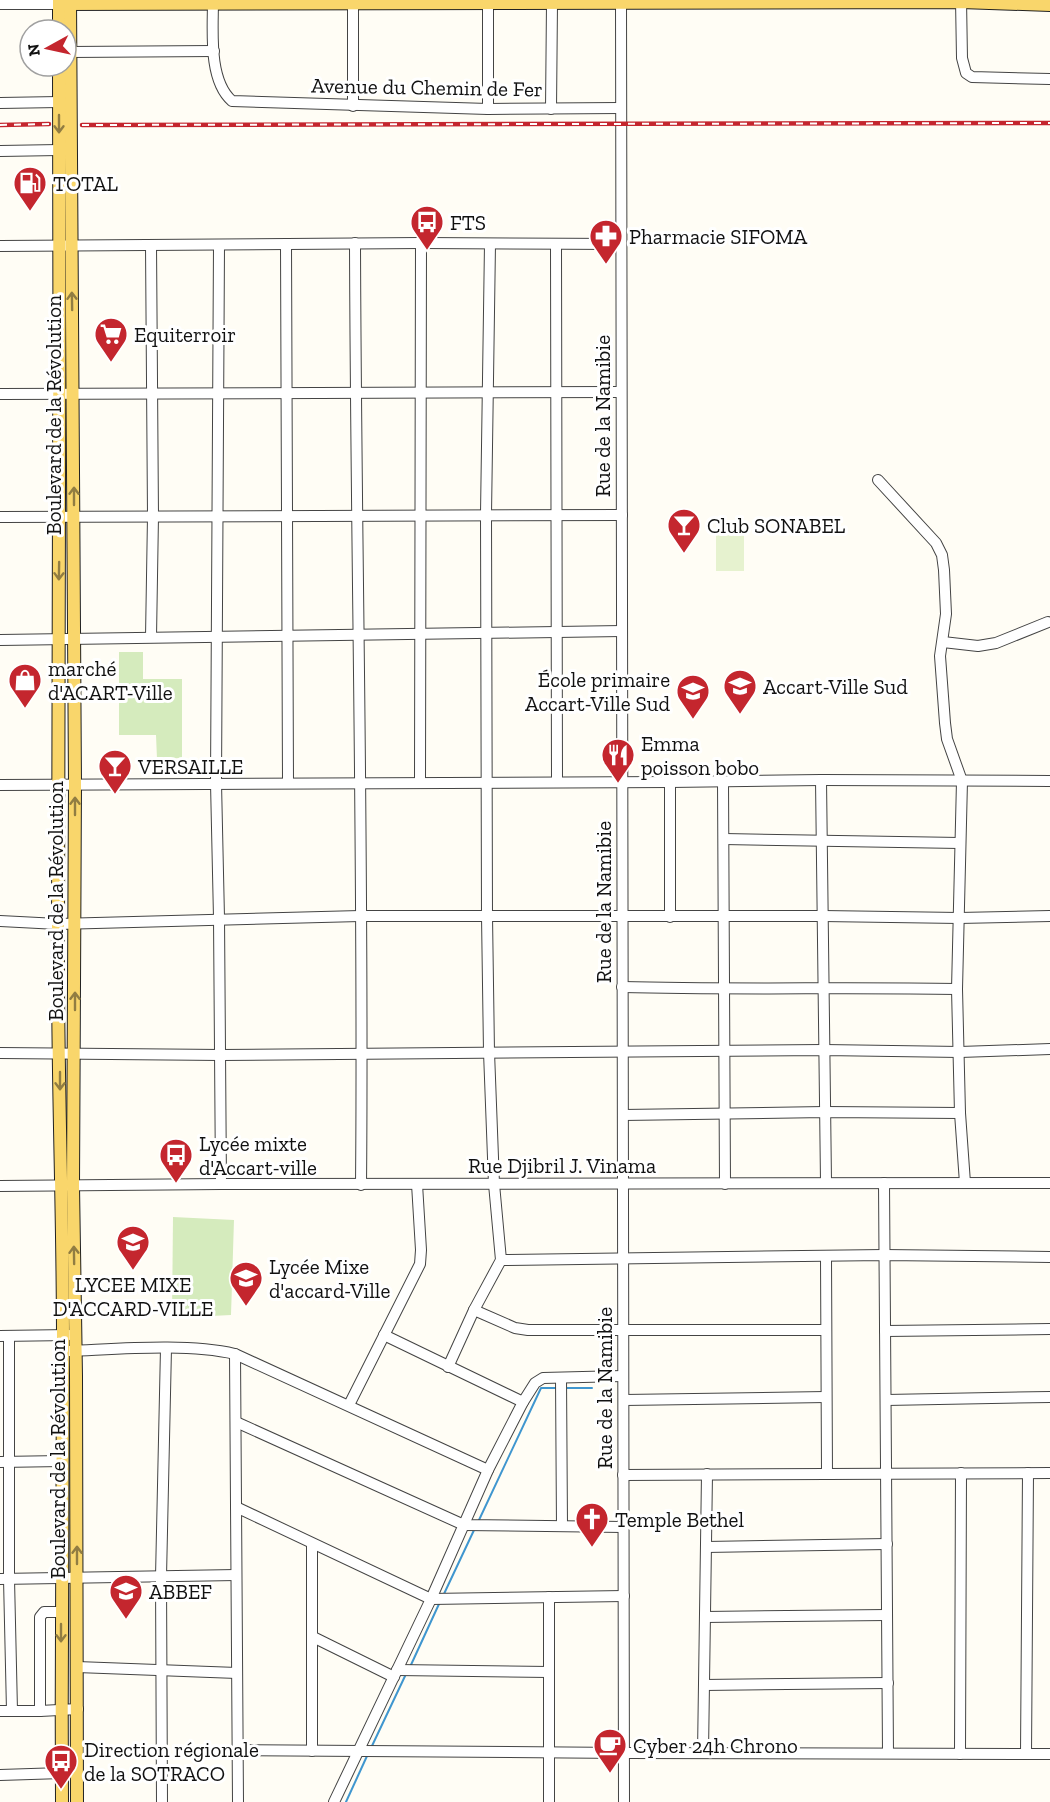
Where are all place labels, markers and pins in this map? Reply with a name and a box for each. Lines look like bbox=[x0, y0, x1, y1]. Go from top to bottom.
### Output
fuel station icon: TOTAL bbox=[12, 165, 48, 212]
place label: TOTAL bbox=[53, 171, 119, 196]
bus stop icon: FTS bbox=[409, 204, 445, 251]
place label: FTS bbox=[450, 210, 486, 235]
pharmacy icon: Pharmacie SIFOMA bbox=[588, 218, 624, 265]
place label: Pharmacie SIFOMA bbox=[629, 224, 807, 249]
supermarket icon: Equiterroir bbox=[93, 316, 129, 363]
place label: Equiterroir bbox=[134, 322, 236, 347]
bar icon: Club SONABEL bbox=[666, 507, 702, 554]
place label: Club SONABEL bbox=[707, 513, 846, 538]
place label: marché d'ACART-Ville bbox=[48, 656, 173, 705]
shop icon: marché d'ACART-Ville bbox=[7, 662, 43, 709]
place label: École primaire Accart-Ville Sud bbox=[525, 667, 670, 716]
school or university icon: Accart-Ville Sud bbox=[722, 668, 758, 715]
school or university icon: École primaire Accart-Ville Sud bbox=[675, 673, 711, 720]
place label: Accart-Ville Sud bbox=[763, 674, 908, 699]
place label: Emma poisson bobo bbox=[641, 731, 759, 780]
restaurant icon: Emma poisson bobo bbox=[600, 737, 636, 784]
bar icon: VERSAILLE bbox=[97, 748, 133, 795]
place label: VERSAILLE bbox=[137, 754, 243, 779]
place label: Lycée mixte d'Accart-ville bbox=[199, 1131, 317, 1180]
bus stop icon: Lycée mixte d'Accart-ville bbox=[158, 1137, 194, 1184]
school or university icon: LYCEE MIXE D'ACCARD-VILLE bbox=[115, 1224, 151, 1271]
place label: Lycée Mixe d'accard-Ville bbox=[269, 1254, 390, 1303]
school or university icon: Lycée Mixe d'accard-Ville bbox=[228, 1260, 264, 1307]
place label: LYCEE MIXE D'ACCARD-VILLE bbox=[53, 1272, 213, 1321]
church icon: Temple Bethel bbox=[574, 1501, 610, 1548]
place label: Temple Bethel bbox=[615, 1507, 744, 1532]
school or university icon: ABBEF bbox=[108, 1573, 144, 1620]
place label: ABBEF bbox=[149, 1579, 212, 1604]
cafe icon: Cyber 24h Chrono bbox=[592, 1727, 628, 1774]
place label: Cyber 24h Chrono bbox=[633, 1733, 798, 1758]
place label: Direction régionale de la SOTRACO bbox=[84, 1737, 259, 1786]
bus stop icon: Direction régionale de la SOTRACO bbox=[43, 1743, 79, 1790]

